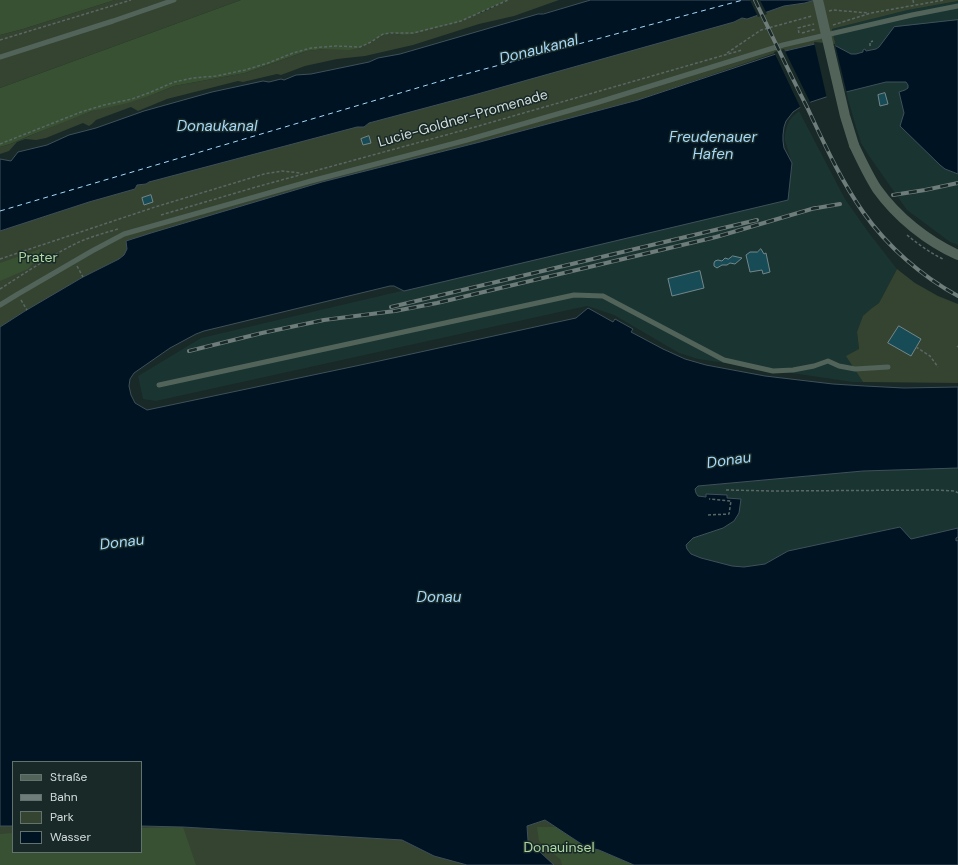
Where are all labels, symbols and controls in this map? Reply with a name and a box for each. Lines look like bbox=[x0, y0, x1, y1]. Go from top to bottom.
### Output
water label: Donaukanal bbox=[498, 32, 580, 68]
street label: Lucie-Goldner-Promenade bbox=[376, 87, 550, 151]
water label: Donaukanal bbox=[177, 118, 257, 136]
water label: Freudenauer Hafen bbox=[669, 129, 757, 164]
park label: Prater bbox=[18, 250, 58, 266]
water label: Donau bbox=[706, 449, 752, 473]
water label: Donau bbox=[99, 531, 145, 555]
water label: Donau bbox=[417, 589, 461, 607]
legend bbox=[12, 761, 142, 853]
text: Straße bbox=[50, 769, 87, 785]
text: Bahn bbox=[50, 789, 78, 805]
text: Park bbox=[50, 809, 74, 825]
text: Wasser bbox=[50, 829, 91, 845]
park label: Donauinsel bbox=[523, 840, 595, 856]

